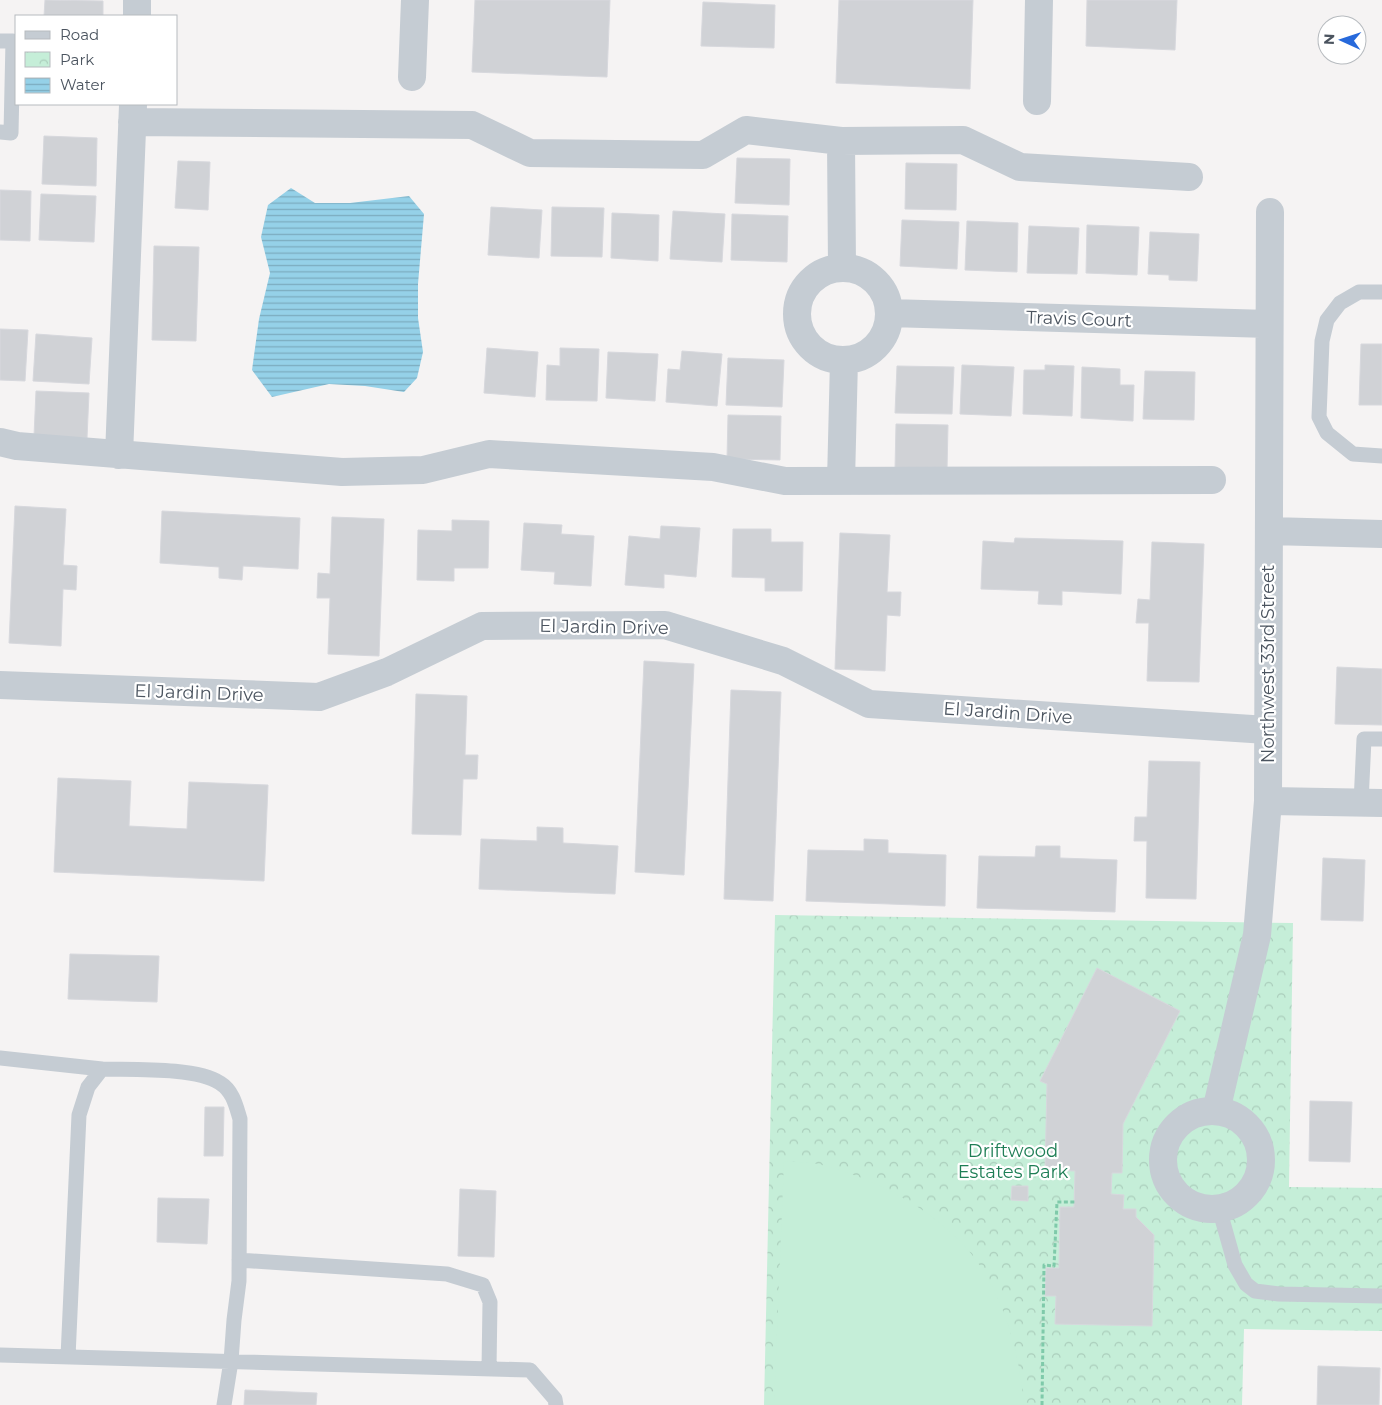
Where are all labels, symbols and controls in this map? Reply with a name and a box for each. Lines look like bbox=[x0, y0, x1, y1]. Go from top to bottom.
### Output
legend bbox=[15, 15, 178, 105]
north arrow bbox=[1317, 15, 1367, 65]
text: Road bbox=[60, 25, 99, 44]
text: N bbox=[1320, 33, 1338, 45]
text: Park bbox=[60, 50, 94, 69]
text: Water bbox=[60, 75, 106, 94]
street label: Travis Court bbox=[1026, 306, 1132, 332]
street label: Northwest 33rd Street bbox=[1257, 565, 1279, 763]
street label: El Jardin Drive bbox=[539, 615, 669, 639]
street label: El Jardin Drive bbox=[134, 680, 264, 706]
street label: El Jardin Drive bbox=[943, 698, 1073, 728]
park label: Driftwood Estates Park bbox=[958, 1140, 1069, 1183]

